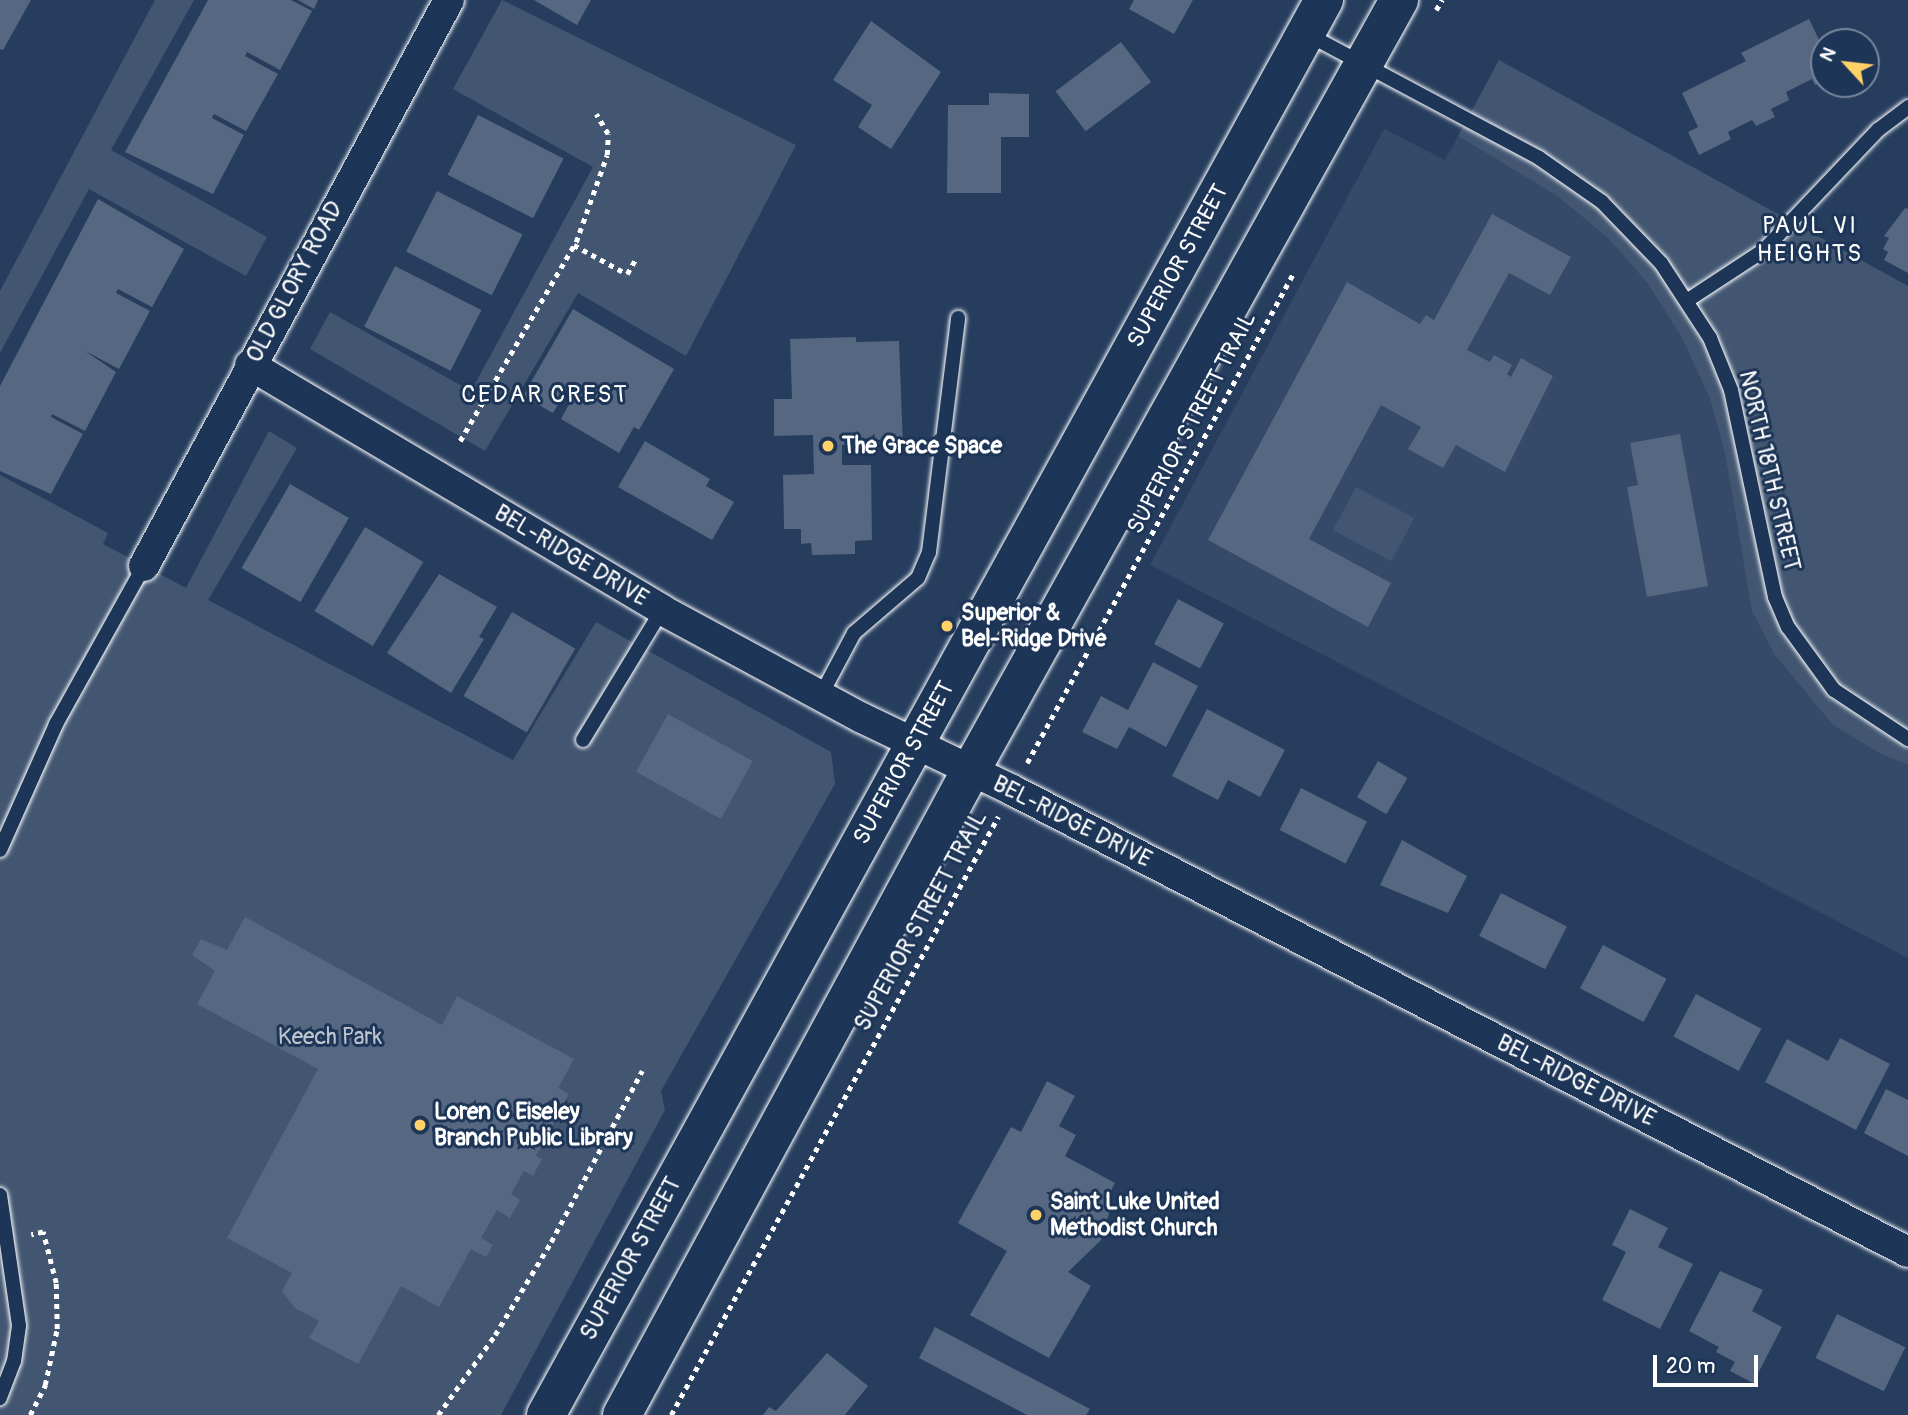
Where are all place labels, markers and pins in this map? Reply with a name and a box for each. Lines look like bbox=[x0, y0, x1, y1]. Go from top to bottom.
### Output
place label: The Grace Space bbox=[842, 432, 1002, 460]
marker: The Grace Space bbox=[820, 438, 836, 454]
place label: Superior & Bel‐Ridge Drive bbox=[961, 599, 1106, 653]
marker: Superior & Bel‐Ridge Drive bbox=[939, 618, 955, 634]
place label: Loren C Eiseley Branch Public Library bbox=[434, 1098, 633, 1152]
marker: Loren C Eiseley Branch Public Library bbox=[412, 1117, 428, 1133]
place label: Saint Luke United Methodist Church bbox=[1050, 1188, 1220, 1242]
marker: Saint Luke United Methodist Church bbox=[1028, 1207, 1044, 1223]

